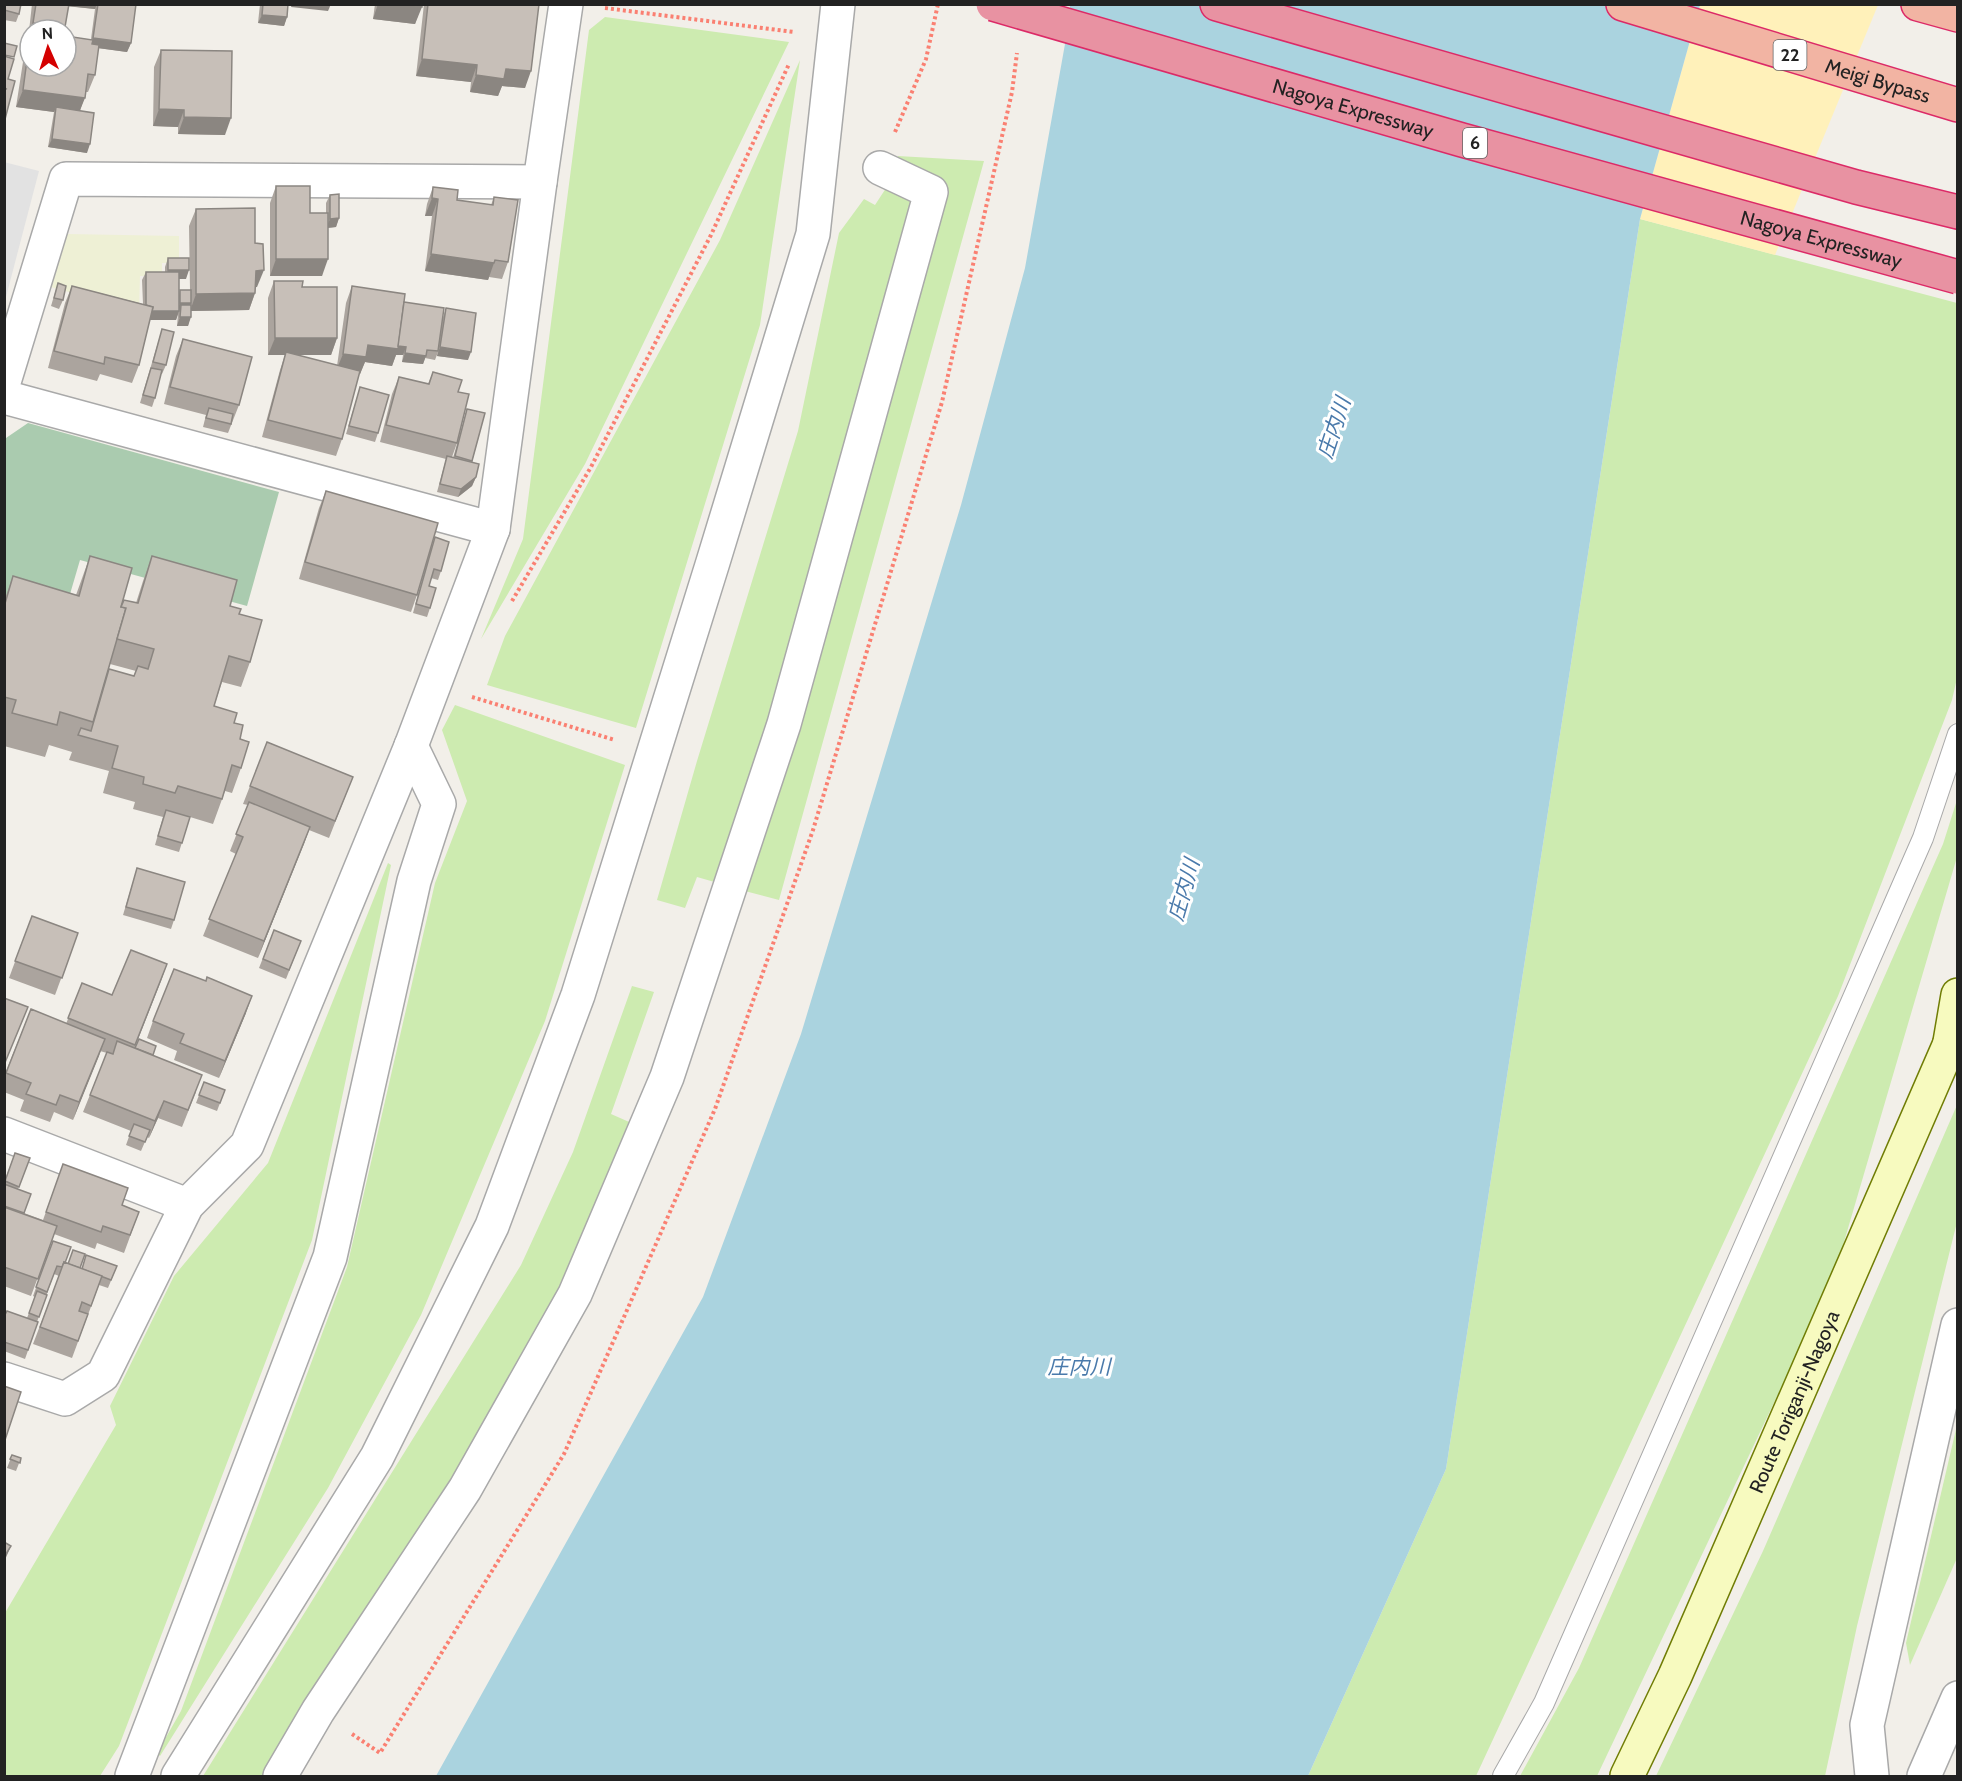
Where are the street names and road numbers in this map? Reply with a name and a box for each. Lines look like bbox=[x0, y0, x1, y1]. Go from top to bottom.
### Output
road number: 22 bbox=[1774, 40, 1806, 70]
street label: Meigi Bypass bbox=[1822, 54, 1933, 108]
street label: Nagoya Expressway bbox=[1270, 74, 1437, 143]
road number: 6 bbox=[1463, 128, 1487, 158]
street label: Nagoya Expressway bbox=[1738, 205, 1905, 273]
street label: Route Toriganji-Nagoya bbox=[1744, 1306, 1845, 1497]

